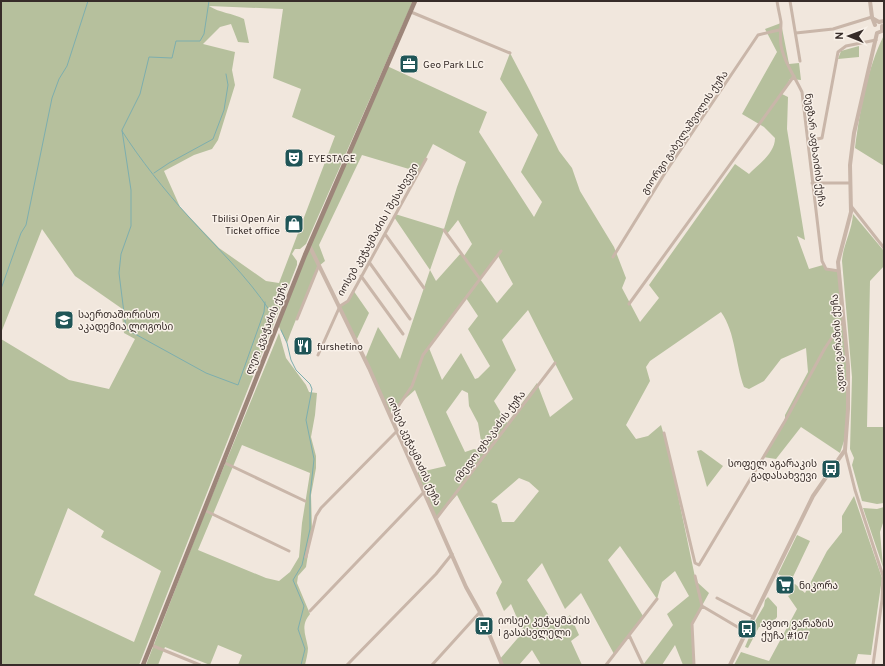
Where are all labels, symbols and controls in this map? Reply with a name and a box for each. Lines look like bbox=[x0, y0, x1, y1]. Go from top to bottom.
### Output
north arrow bbox=[829, 16, 869, 56]
text: N bbox=[833, 32, 847, 40]
office icon: Geo Park LLC bbox=[398, 53, 420, 75]
place label: Geo Park LLC bbox=[423, 59, 484, 72]
street label: გიორგი გაბელაშვილის ქუჩა bbox=[639, 68, 732, 197]
street label: ნუგზარ აფხაიძის ქუჩა bbox=[801, 93, 828, 208]
theatre icon: EYESTAGE bbox=[283, 147, 305, 169]
place label: EYESTAGE bbox=[308, 153, 356, 166]
street label: იოსებ კეჭაყმაძის I შესახვევი bbox=[335, 161, 422, 299]
place label: Tbilisi Open Air Ticket office bbox=[212, 213, 280, 238]
shop icon: Tbilisi Open Air Ticket office bbox=[283, 213, 305, 235]
street label: ლეო კვაჭაძის ქუჩა bbox=[243, 280, 292, 377]
street label: ავთო ვარაზის ქუჩა bbox=[829, 293, 848, 392]
school or university icon: საერთაშორისო აკადემია ლოგოსი bbox=[53, 309, 75, 331]
place label: საერთაშორისო აკადემია ლოგოსი bbox=[78, 309, 174, 334]
restaurant icon: furshetino bbox=[292, 335, 314, 357]
place label: furshetino bbox=[317, 341, 363, 354]
street label: იმედო ფხაკაძის ქუჩა bbox=[451, 388, 529, 485]
street label: იოსებ კეჭაყმაძის ქუჩა bbox=[384, 395, 443, 508]
place label: სოფელ აგარაკის გადასახვევი bbox=[728, 458, 817, 483]
bus stop icon: სოფელ აგარაკის გადასახვევი bbox=[820, 458, 842, 480]
supermarket icon: ნიკორა bbox=[774, 574, 796, 596]
place label: ნიკორა bbox=[799, 580, 838, 593]
bus stop icon: იოსებ კეჭაყმაძის I გასასვლელი bbox=[473, 615, 495, 637]
place label: იოსებ კეჭაყმაძის I გასასვლელი bbox=[498, 615, 590, 640]
bus stop icon: ავთო ვარაზის ქუჩა #107 bbox=[736, 618, 758, 640]
place label: ავთო ვარაზის ქუჩა #107 bbox=[761, 618, 834, 643]

